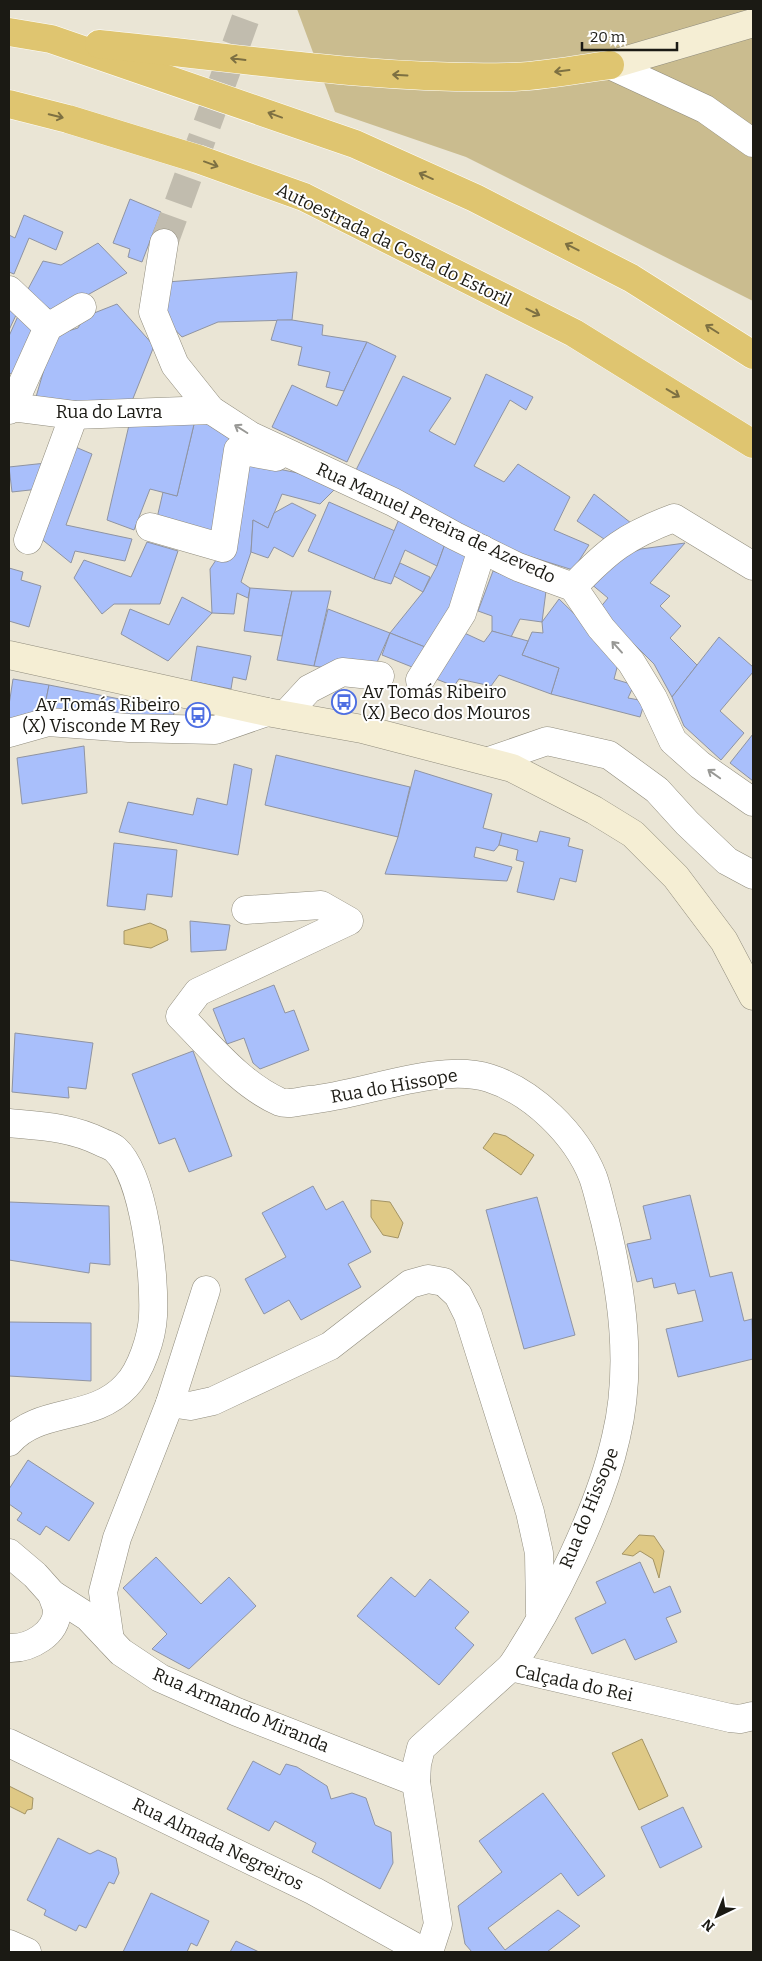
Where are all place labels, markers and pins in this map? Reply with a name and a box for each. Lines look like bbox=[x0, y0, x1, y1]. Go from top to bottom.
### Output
place label: Av Tomás Ribeiro (X) Beco dos Mouros bbox=[362, 681, 530, 724]
bus stop icon: Av Tomás Ribeiro (X) Beco dos Mouros bbox=[331, 689, 357, 715]
place label: Av Tomás Ribeiro (X) Visconde M Rey bbox=[22, 694, 180, 737]
bus stop icon: Av Tomás Ribeiro (X) Visconde M Rey bbox=[185, 702, 211, 728]

